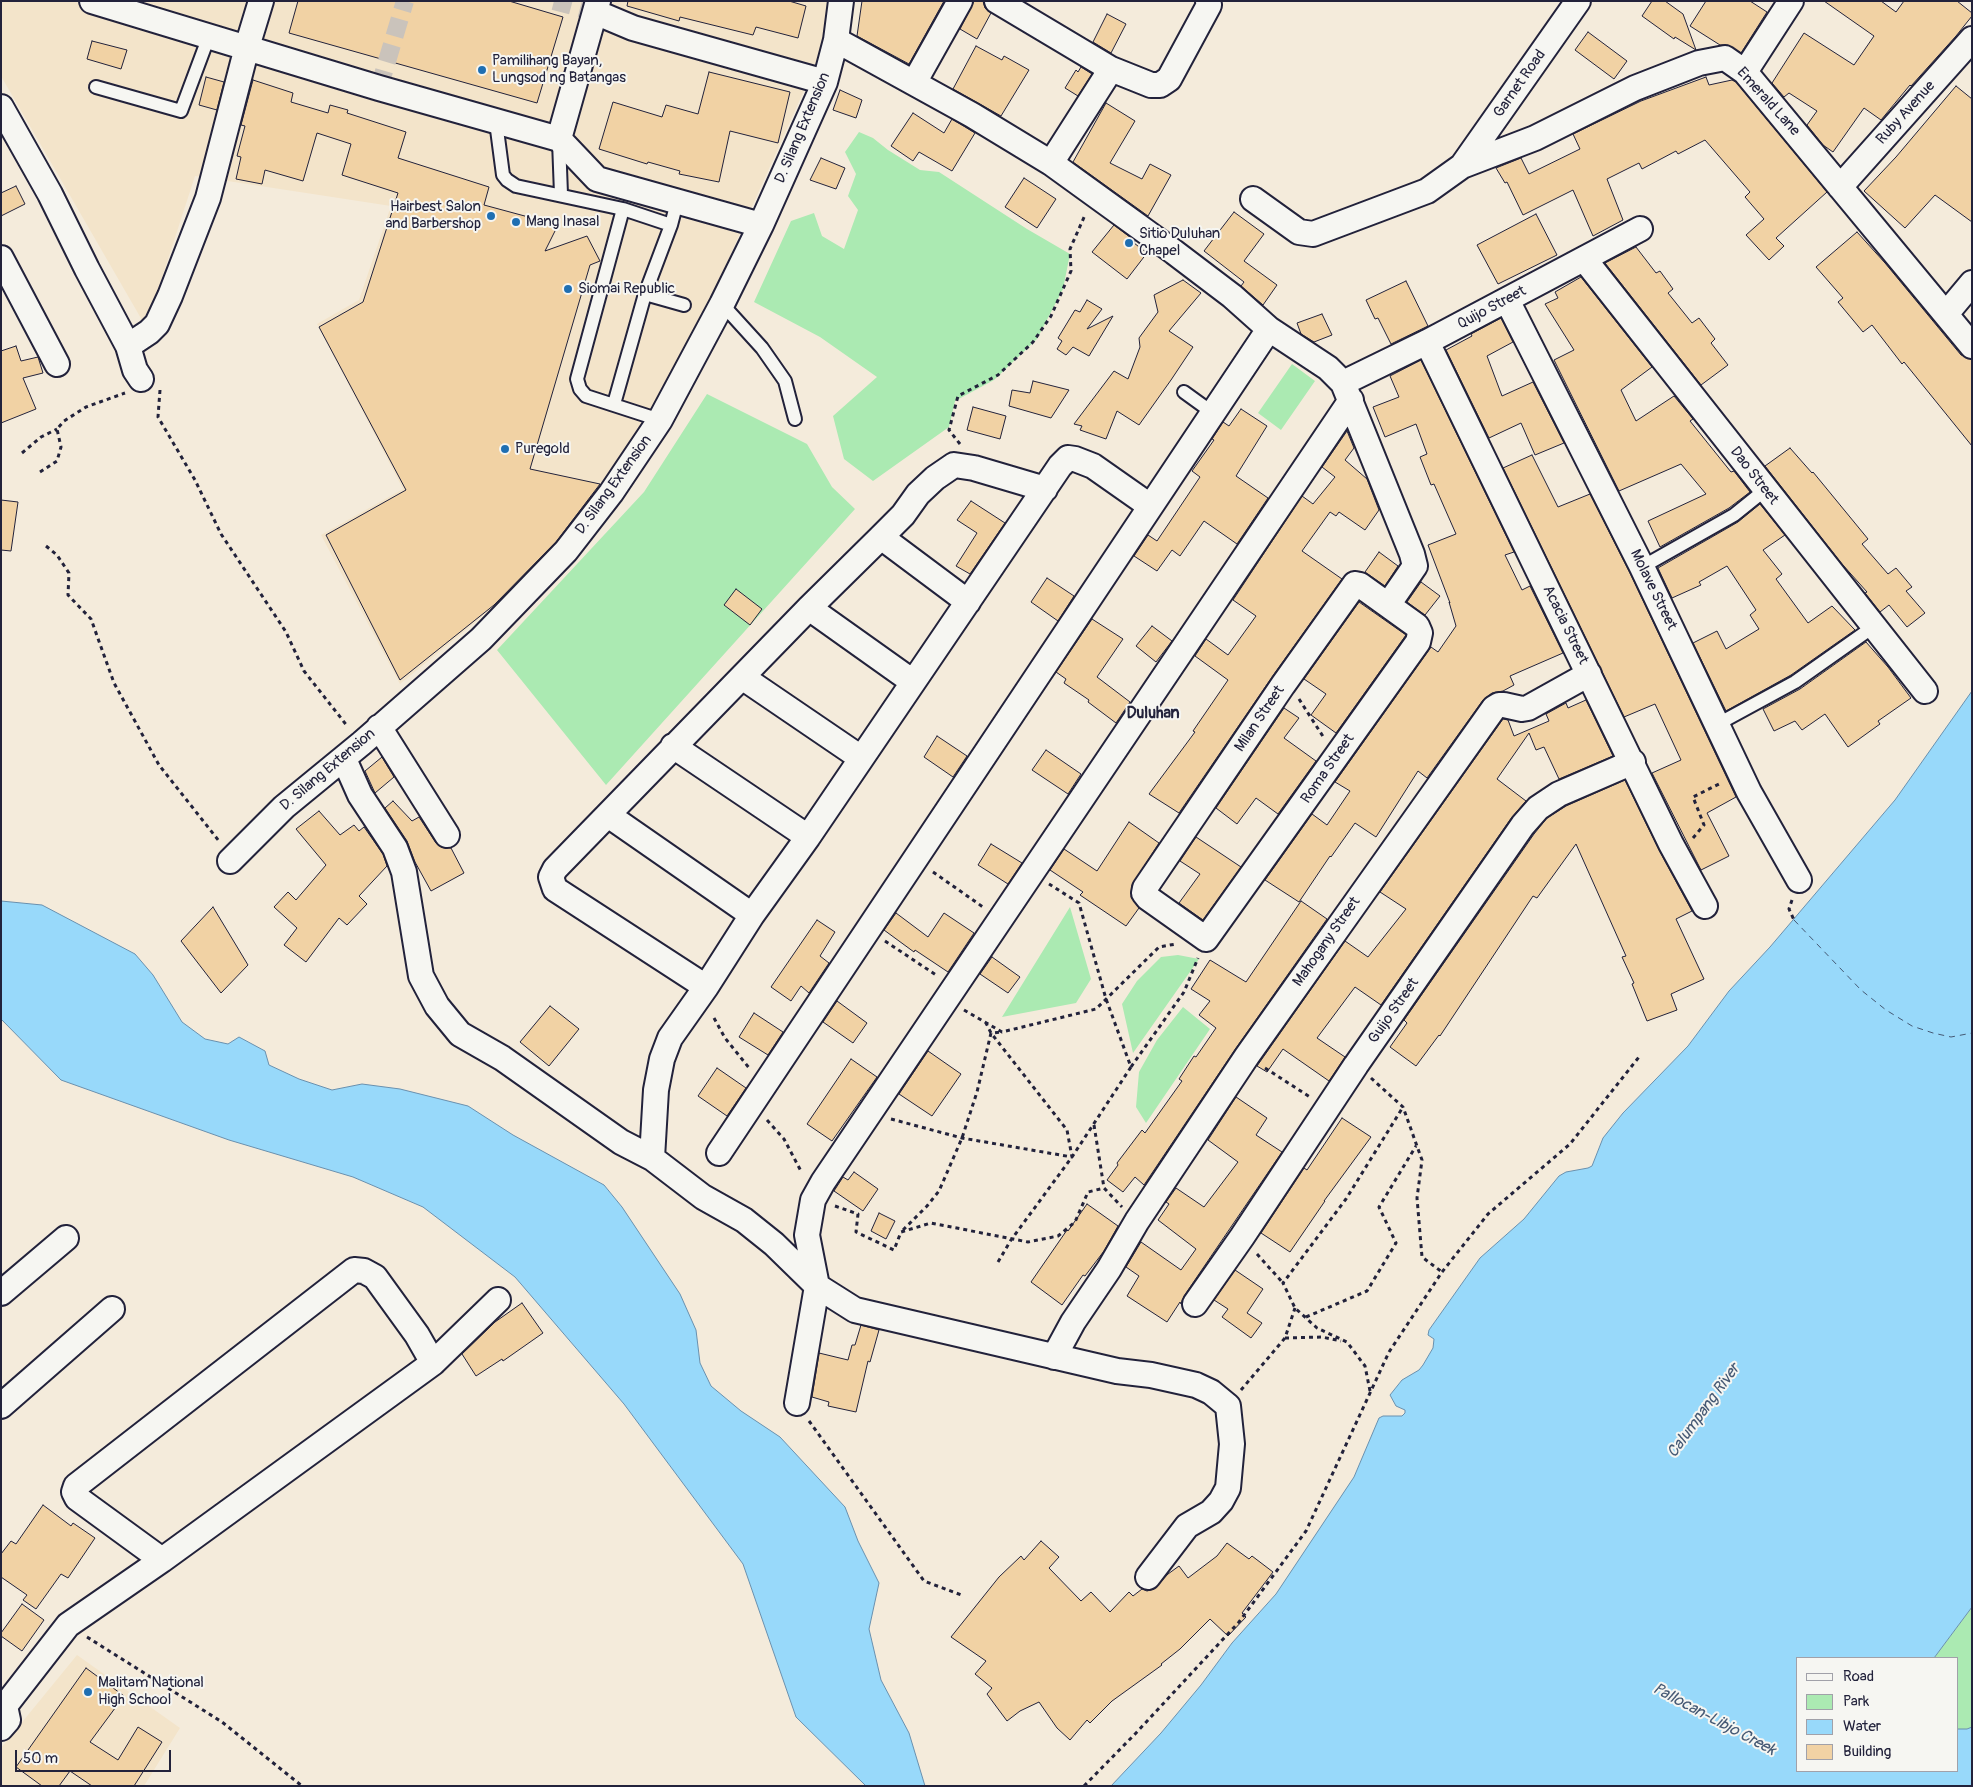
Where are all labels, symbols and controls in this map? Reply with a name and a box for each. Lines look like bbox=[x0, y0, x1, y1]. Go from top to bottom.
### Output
street label: Garnet Road bbox=[1490, 47, 1550, 121]
place label: Pamilihang Bayan, Lungsod ng Batangas bbox=[492, 52, 626, 87]
marker: Pamilihang Bayan, Lungsod ng Batangas bbox=[476, 64, 488, 76]
street label: Emerald Lane bbox=[1733, 64, 1803, 140]
street label: D. Silang Extension bbox=[772, 70, 834, 186]
street label: Ruby Avenue bbox=[1873, 77, 1939, 149]
place label: Hairbest Salon and Barbershop bbox=[385, 198, 481, 233]
marker: Hairbest Salon and Barbershop bbox=[485, 210, 497, 222]
place label: Mang Inasal bbox=[526, 213, 600, 231]
marker: Mang Inasal bbox=[510, 216, 522, 228]
place label: Sitio Duluhan Chapel bbox=[1139, 225, 1220, 260]
marker: Sitio Duluhan Chapel bbox=[1123, 237, 1135, 249]
place label: Siomai Republic bbox=[578, 280, 675, 298]
street label: Quijo Street bbox=[1455, 282, 1529, 334]
marker: Siomai Republic bbox=[562, 283, 574, 295]
street label: D. Silang Extension bbox=[572, 432, 656, 538]
place label: Puregold bbox=[515, 440, 570, 458]
marker: Puregold bbox=[499, 443, 511, 455]
street label: Dao Street bbox=[1726, 444, 1782, 508]
street label: Molave Street bbox=[1626, 547, 1680, 633]
street label: Acacia Street bbox=[1538, 583, 1592, 667]
street label: Milan Street bbox=[1231, 682, 1289, 756]
district label: Duluhan bbox=[1126, 704, 1180, 724]
street label: D. Silang Extension bbox=[277, 725, 379, 815]
street label: Roma Street bbox=[1298, 731, 1358, 807]
street label: Mahogany Street bbox=[1289, 894, 1365, 990]
street label: Guijo Street bbox=[1365, 975, 1423, 1047]
water label: Calumpang River bbox=[1664, 1360, 1744, 1462]
legend bbox=[1796, 1657, 1958, 1772]
text: Road bbox=[1843, 1667, 1874, 1686]
place label: Malitam National High School bbox=[98, 1674, 204, 1709]
water label: Pallocan-Libjo Creek bbox=[1649, 1680, 1779, 1760]
marker: Malitam National High School bbox=[82, 1686, 94, 1698]
text: Park bbox=[1843, 1692, 1869, 1711]
text: Water bbox=[1843, 1717, 1881, 1736]
scale bar bbox=[18, 1740, 174, 1772]
text: Building bbox=[1843, 1742, 1891, 1761]
text: 50 m bbox=[23, 1749, 58, 1768]

